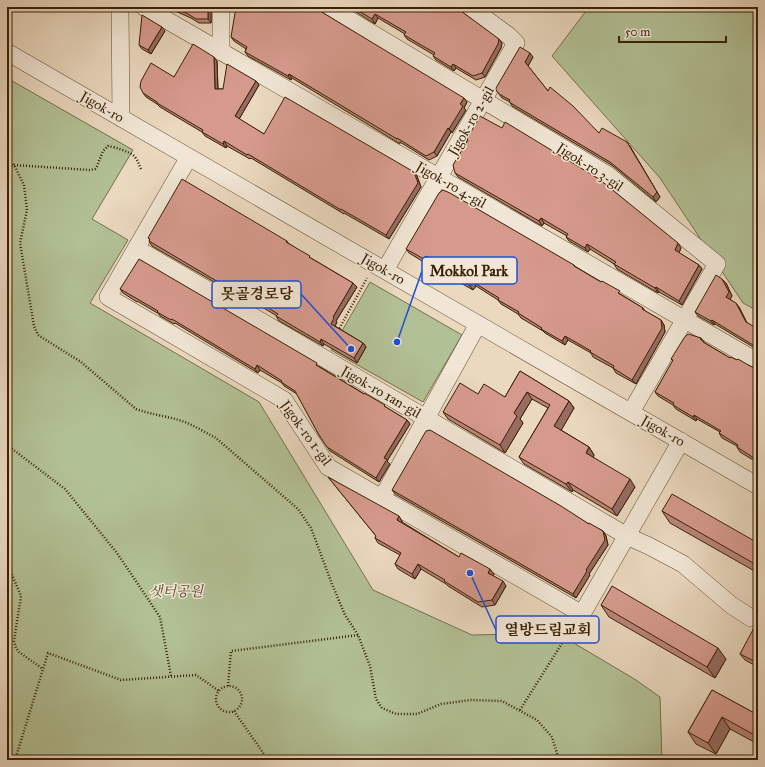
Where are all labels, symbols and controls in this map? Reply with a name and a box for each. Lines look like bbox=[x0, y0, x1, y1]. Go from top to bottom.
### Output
scale bar bbox=[619, 18, 726, 44]
text: 50 m bbox=[625, 25, 650, 39]
street label: Jigok-ro 2-gil bbox=[443, 83, 499, 161]
street label: Jigok-ro bbox=[75, 87, 127, 127]
street label: Jigok-ro 3-gil bbox=[551, 138, 627, 196]
street label: Jigok-ro 4-gil bbox=[411, 157, 489, 213]
street label: Jigok-ro bbox=[356, 249, 408, 289]
callout: Mokkol Park bbox=[422, 257, 517, 284]
text: Mokkol Park bbox=[430, 262, 509, 280]
callout: 못골경로당 bbox=[212, 281, 301, 308]
text: 못골경로당 bbox=[221, 285, 294, 303]
street label: Jigok-ro 1an-gil bbox=[336, 361, 424, 423]
street label: Jigok-ro 1-gil bbox=[275, 396, 335, 470]
street label: Jigok-ro bbox=[636, 411, 688, 451]
park label: 샛터공원 bbox=[149, 583, 205, 600]
callout: 열방드림교회 bbox=[496, 616, 599, 643]
text: 열방드림교회 bbox=[505, 621, 591, 639]

